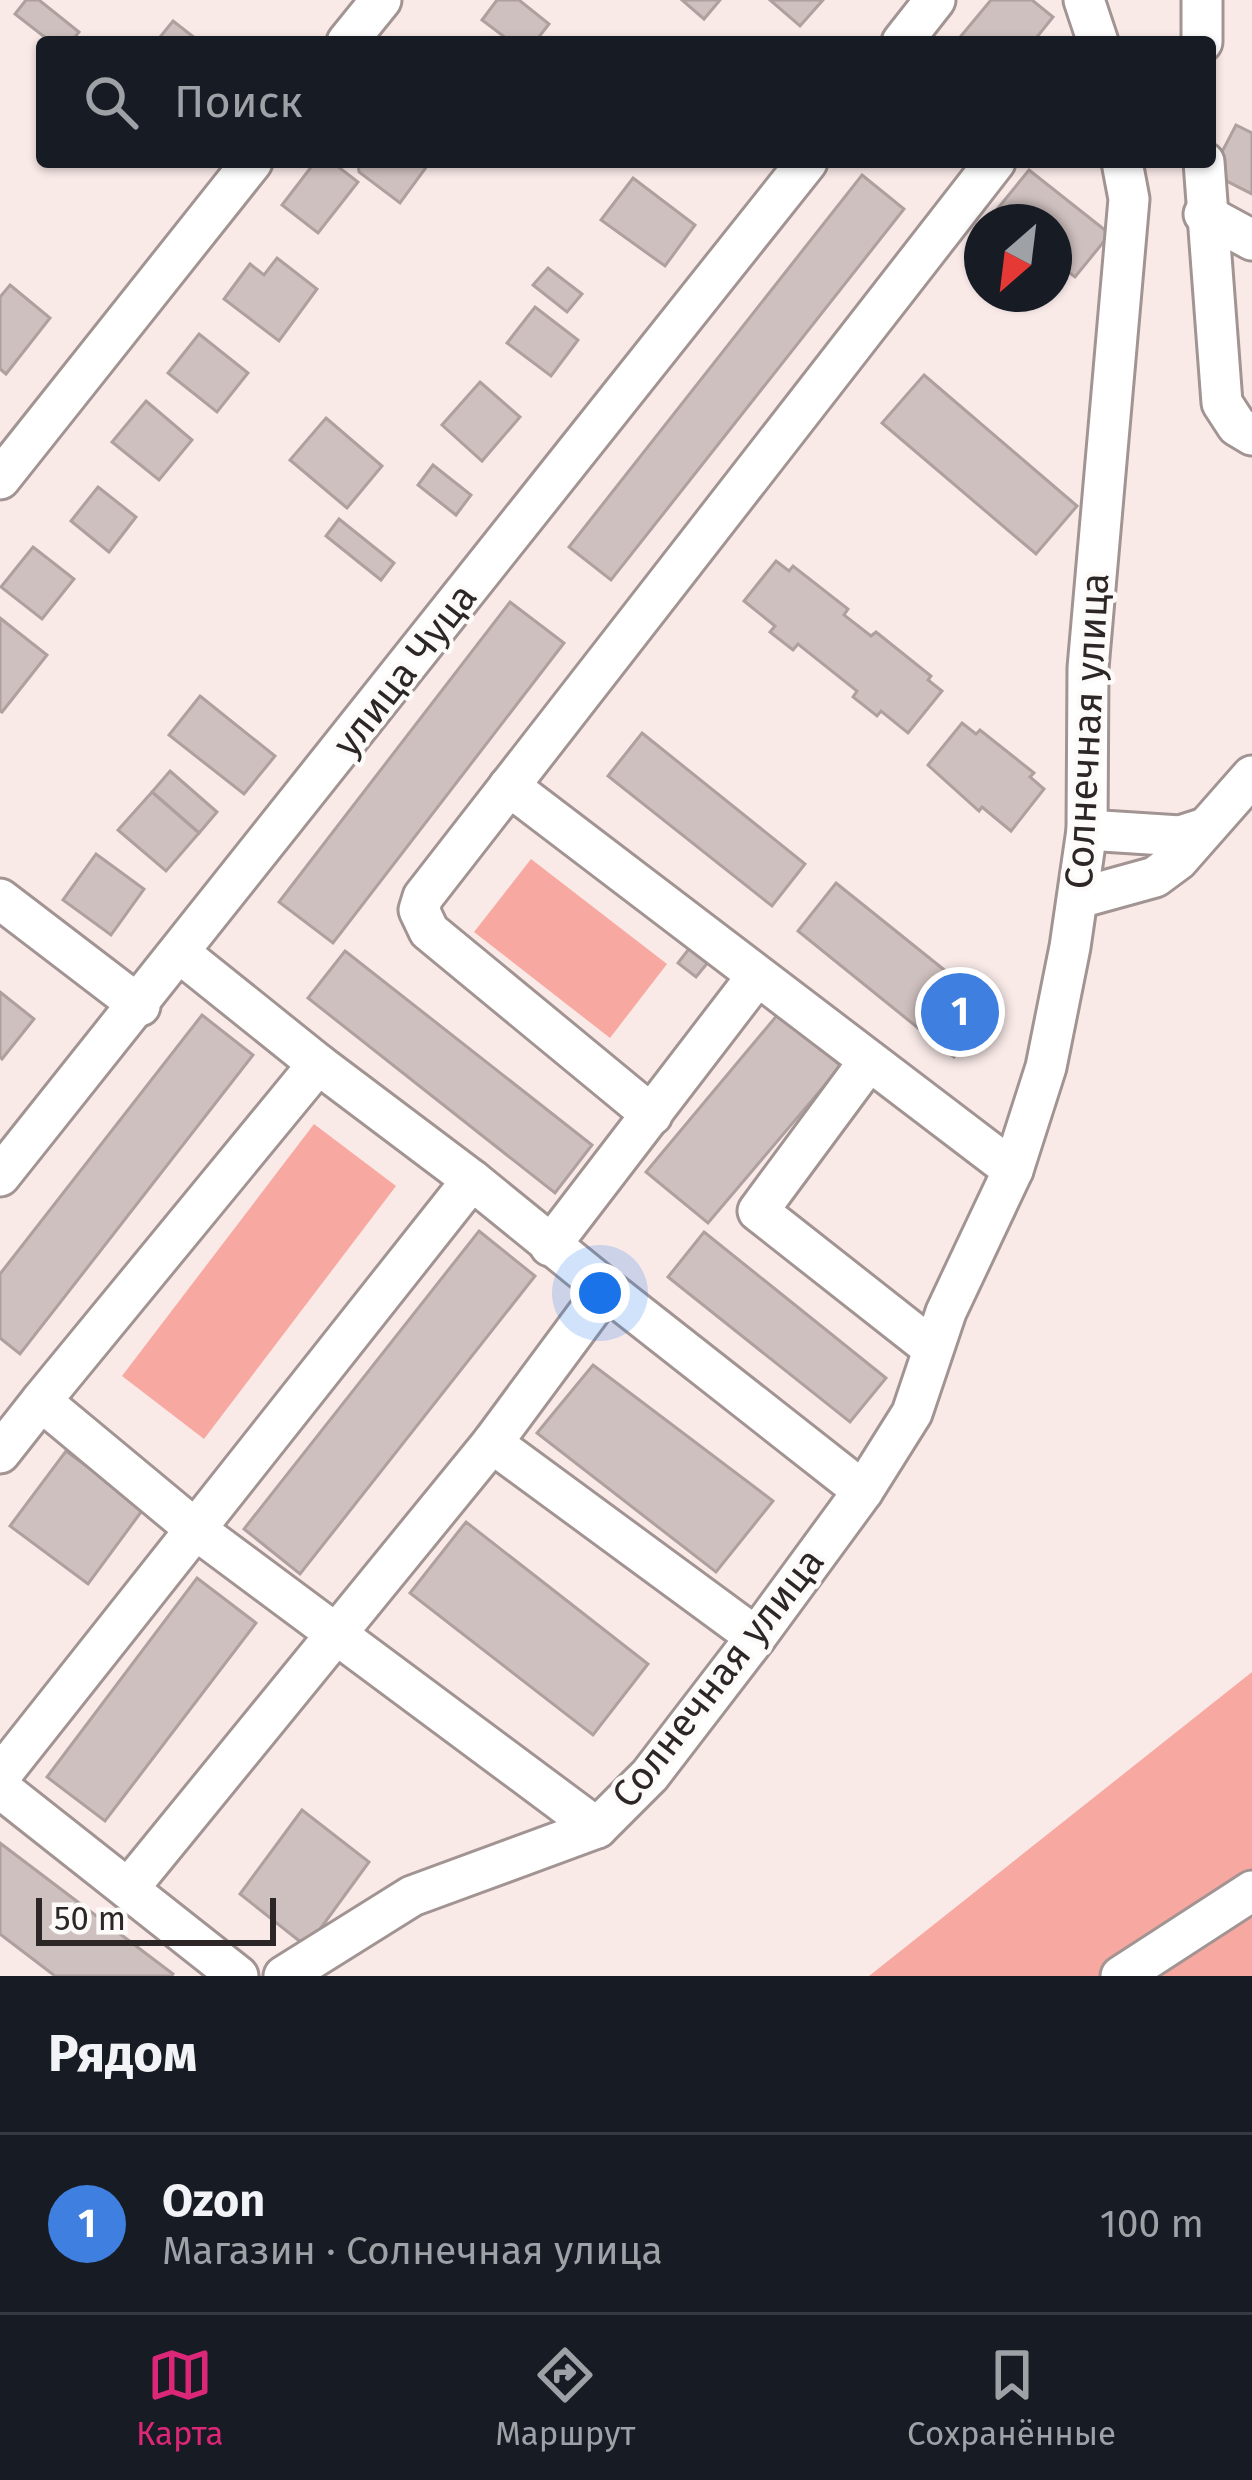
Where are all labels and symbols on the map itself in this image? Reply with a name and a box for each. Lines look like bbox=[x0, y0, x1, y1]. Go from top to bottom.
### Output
north arrow bbox=[964, 204, 1072, 312]
street label: Солнечная улица bbox=[1056, 572, 1118, 890]
street label: улица Чуца bbox=[323, 575, 487, 765]
pin: 1 bbox=[921, 967, 999, 1057]
your location bbox=[570, 1263, 630, 1323]
street label: Солнечная улица bbox=[602, 1539, 834, 1817]
scale bar bbox=[36, 1892, 276, 1945]

